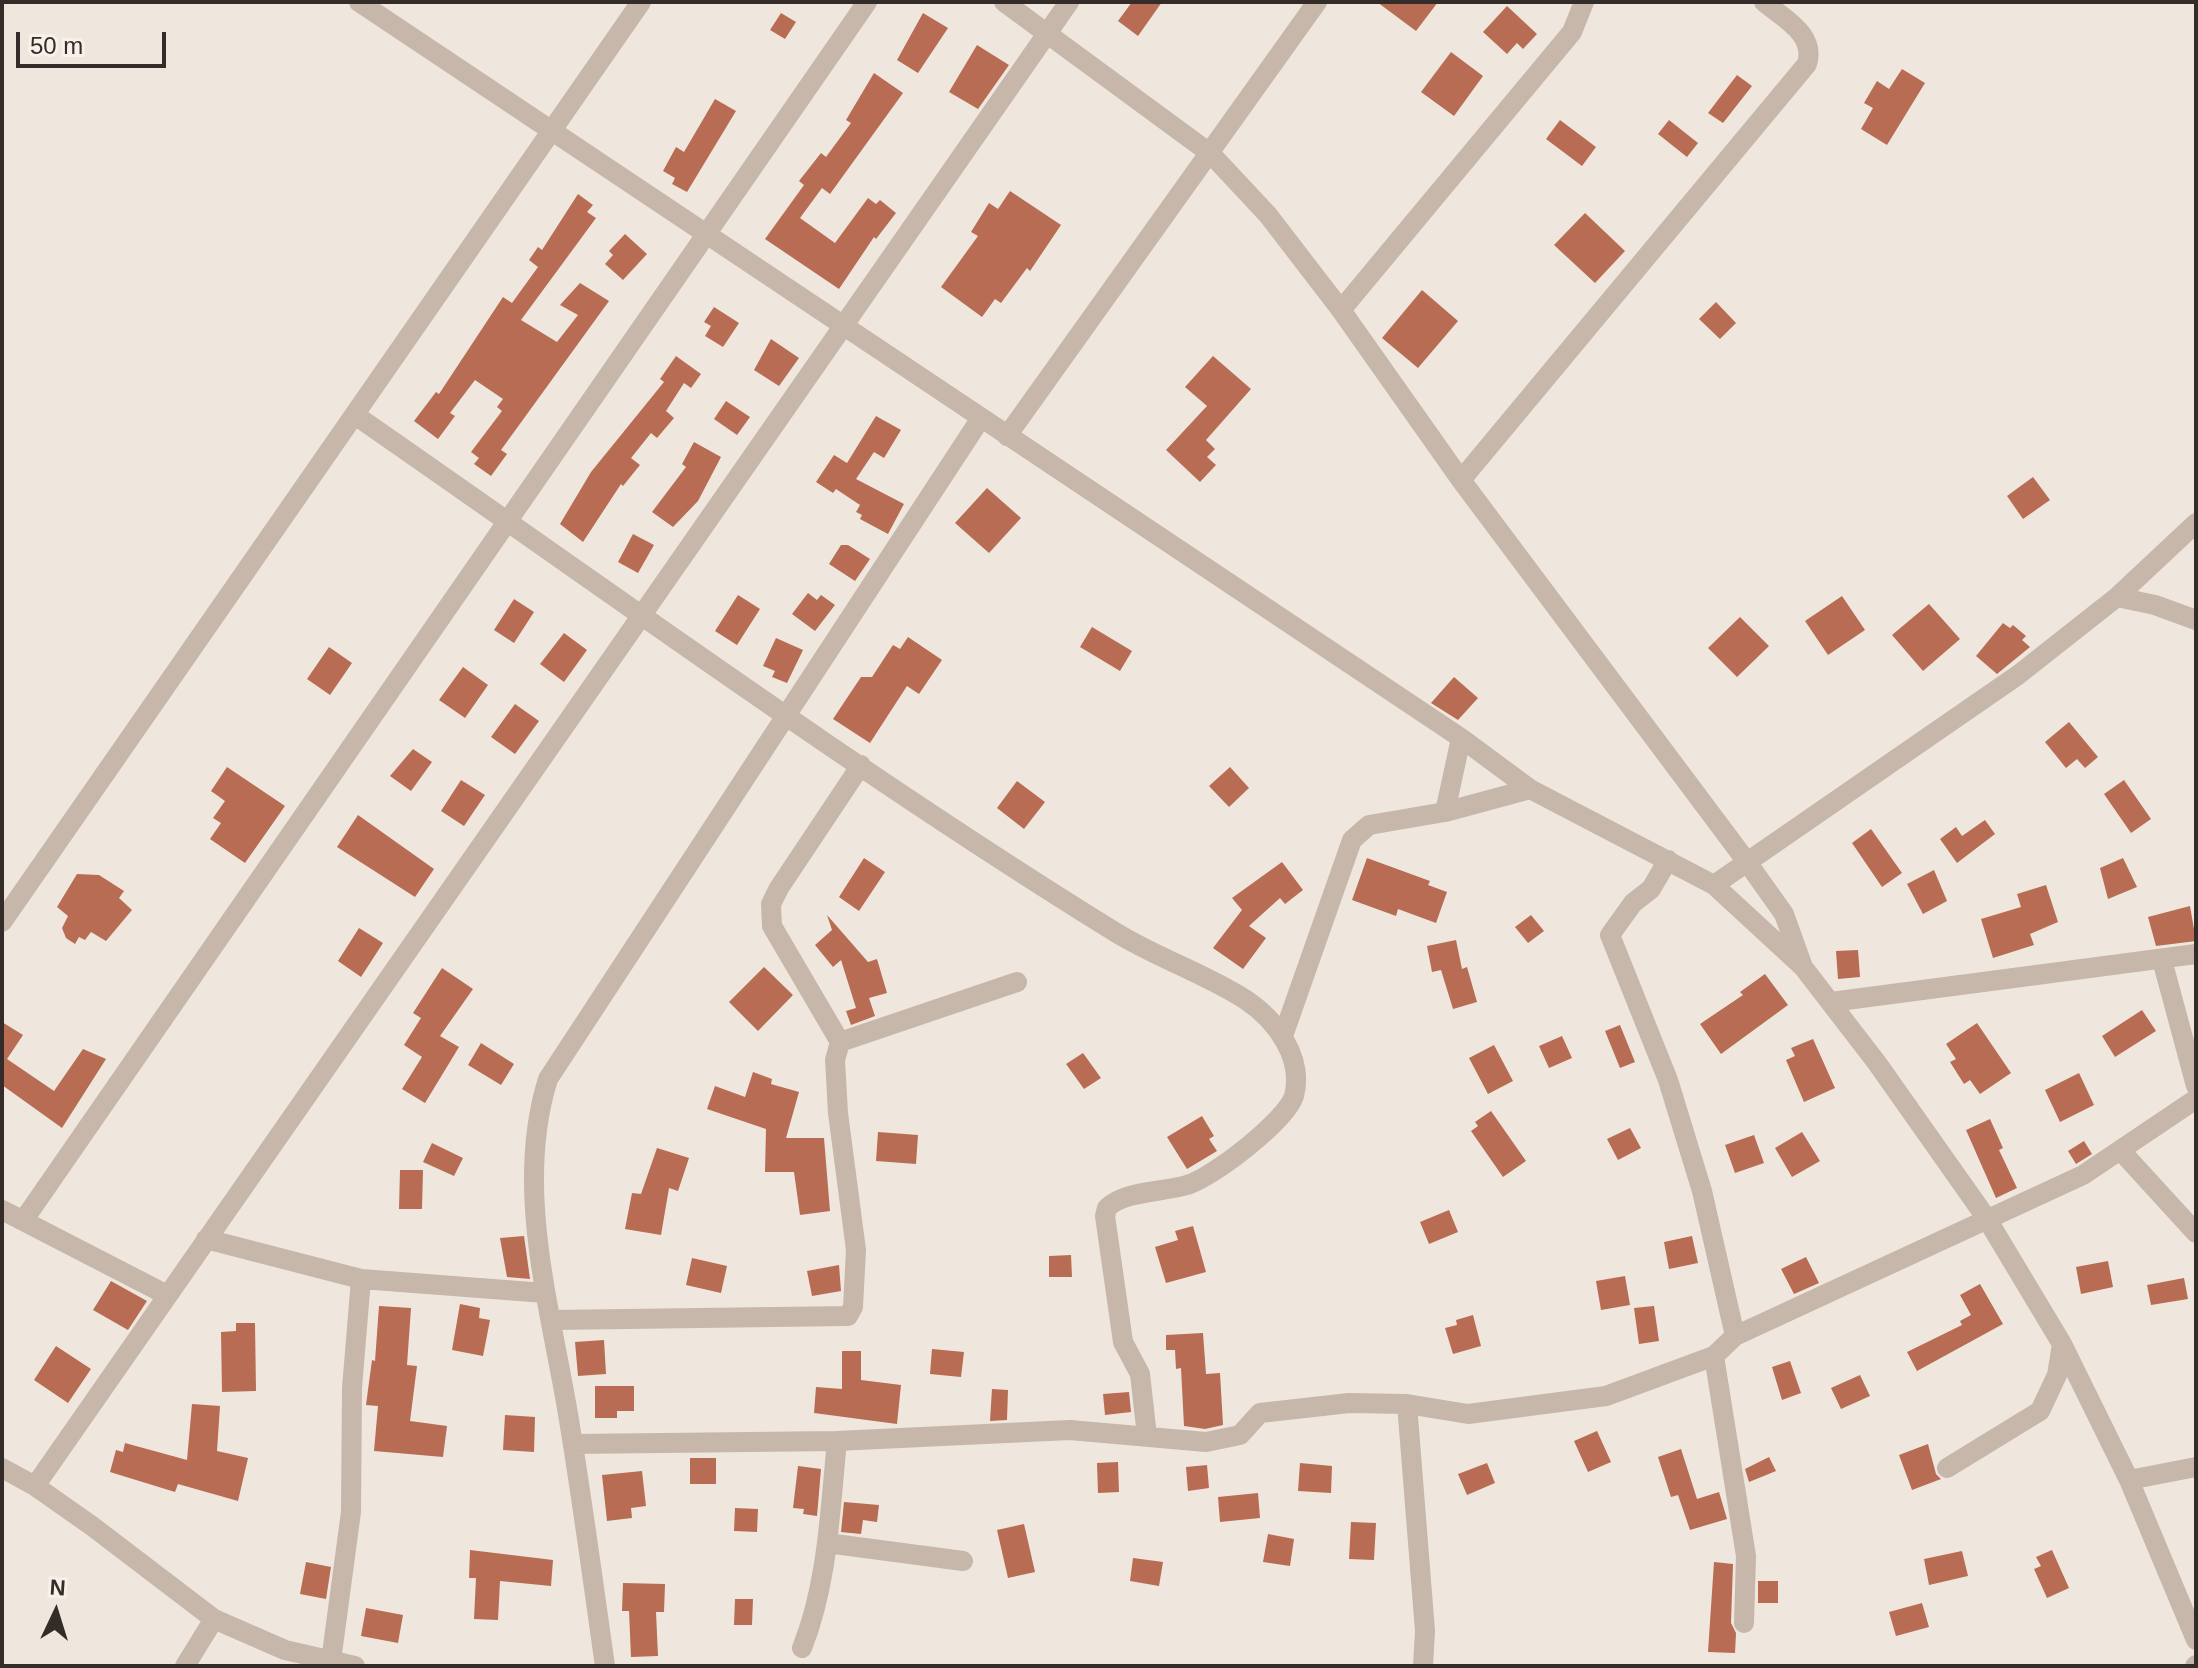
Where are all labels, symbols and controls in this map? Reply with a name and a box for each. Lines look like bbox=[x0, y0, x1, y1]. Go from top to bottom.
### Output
scale bar bbox=[20, 16, 170, 66]
text: 50 m bbox=[30, 32, 83, 59]
north arrow bbox=[16, 1572, 96, 1652]
text: N bbox=[49, 1575, 66, 1601]

